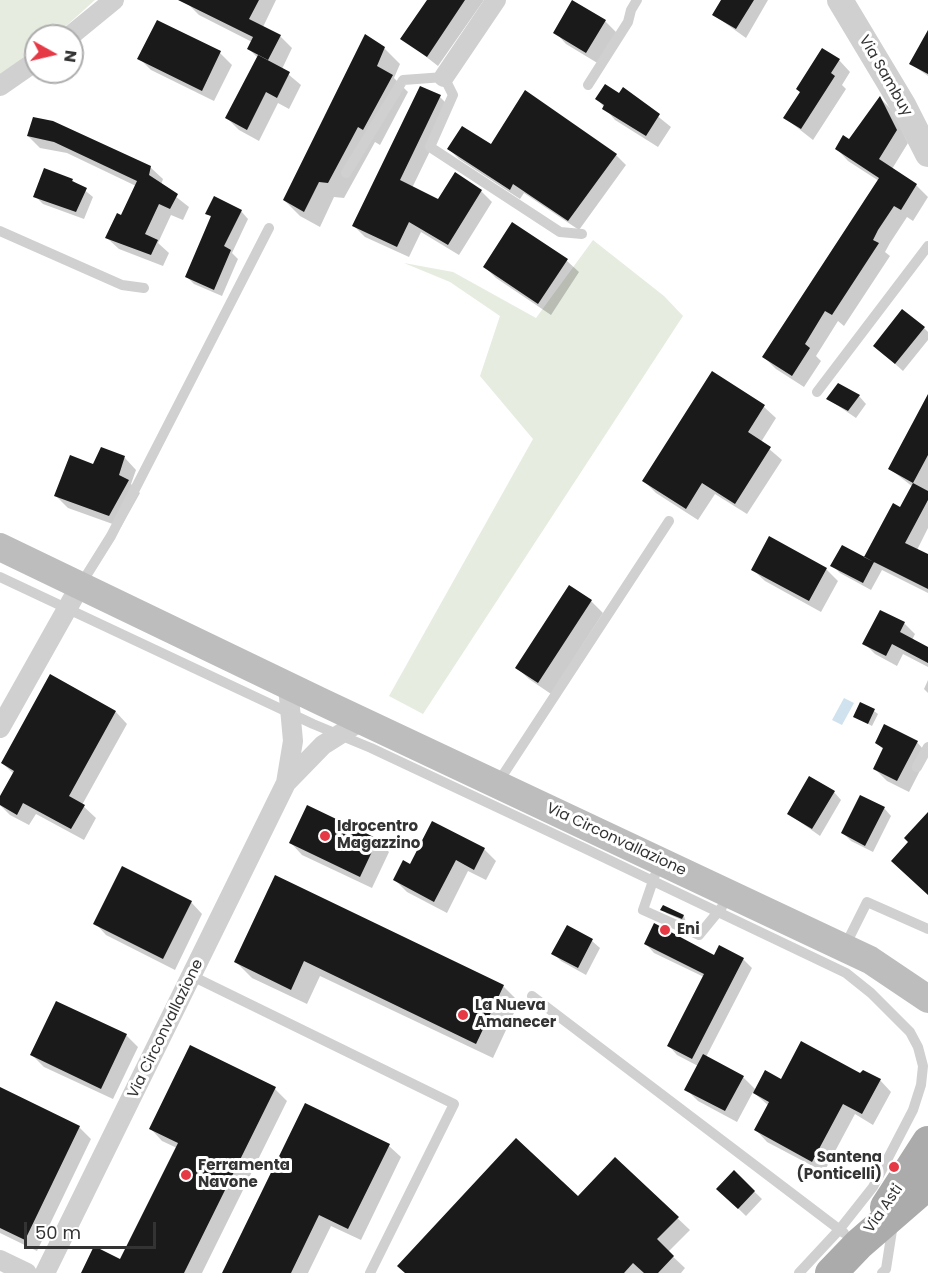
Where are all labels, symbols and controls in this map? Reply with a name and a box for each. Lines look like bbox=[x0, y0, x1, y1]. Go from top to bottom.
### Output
north arrow bbox=[24, 24, 84, 84]
street label: Via Sambuy bbox=[855, 32, 915, 120]
text: N bbox=[58, 49, 83, 64]
street label: Via Circonvallazione bbox=[543, 800, 689, 880]
place label: Idrocentro Magazzino bbox=[337, 818, 420, 853]
marker: Idrocentro Magazzino bbox=[318, 829, 332, 843]
place label: Eni bbox=[677, 921, 700, 939]
marker: Eni bbox=[658, 923, 672, 937]
street label: Via Circonvallazione bbox=[125, 957, 207, 1101]
place label: La Nueva Amanecer bbox=[475, 997, 556, 1032]
marker: La Nueva Amanecer bbox=[456, 1008, 470, 1022]
place label: Santena (Ponticelli) bbox=[797, 1149, 882, 1184]
place label: Ferramenta Navone bbox=[198, 1157, 290, 1192]
marker: Santena (Ponticelli) bbox=[887, 1160, 901, 1174]
marker: Ferramenta Navone bbox=[179, 1168, 193, 1182]
street label: Via Asti bbox=[861, 1181, 907, 1237]
scale bar bbox=[27, 1210, 159, 1248]
text: 50 m bbox=[35, 1220, 81, 1245]

